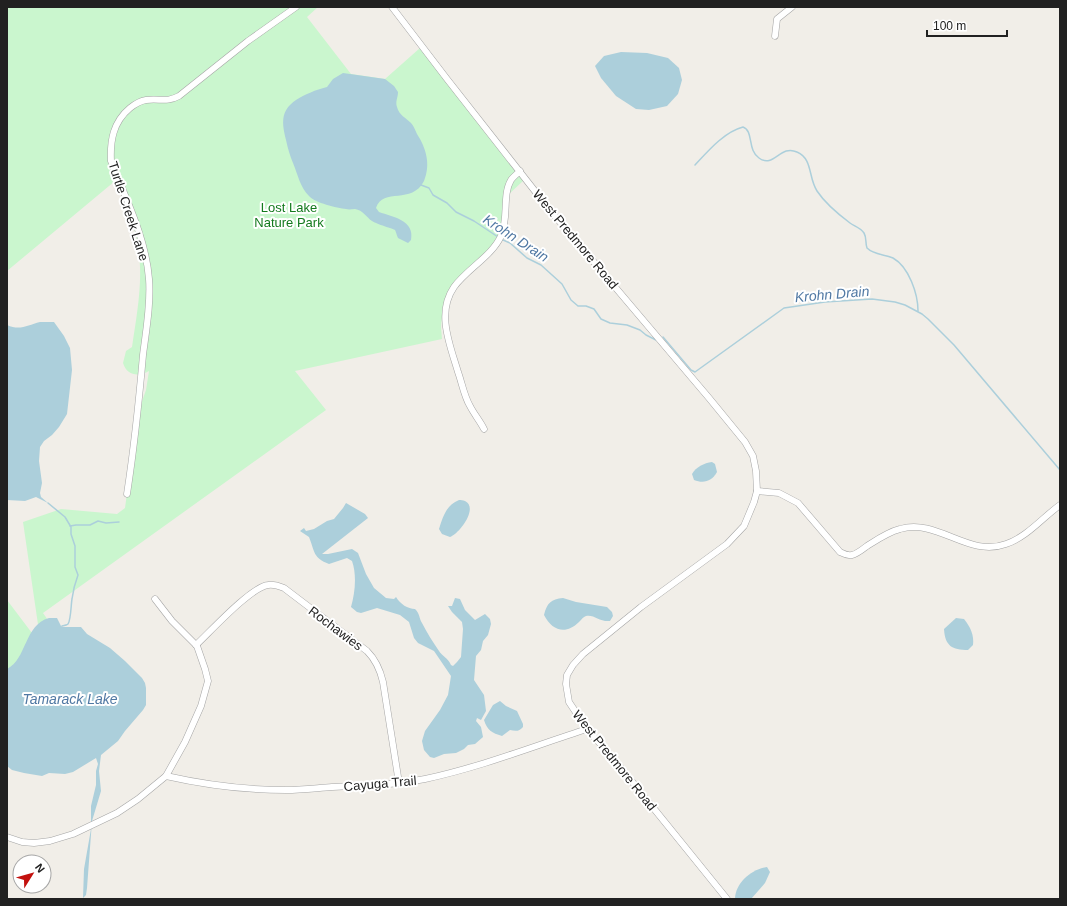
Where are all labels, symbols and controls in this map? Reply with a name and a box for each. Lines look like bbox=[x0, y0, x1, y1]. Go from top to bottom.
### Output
scale bar bbox=[927, 12, 1007, 38]
text: 100 m bbox=[933, 19, 966, 33]
street label: Turtle Creek Lane bbox=[105, 160, 152, 263]
street label: West Predmore Road bbox=[530, 187, 621, 292]
park label: Lost Lake Nature Park bbox=[254, 200, 324, 230]
water label: Krohn Drain bbox=[480, 211, 552, 265]
water label: Krohn Drain bbox=[794, 283, 870, 305]
street label: Rochawies bbox=[306, 603, 366, 654]
water label: Tamarack Lake bbox=[22, 691, 118, 707]
street label: West Predmore Road bbox=[570, 707, 660, 814]
street label: Cayuga Trail bbox=[343, 773, 417, 794]
north arrow bbox=[12, 854, 52, 894]
text: N bbox=[33, 861, 47, 875]

